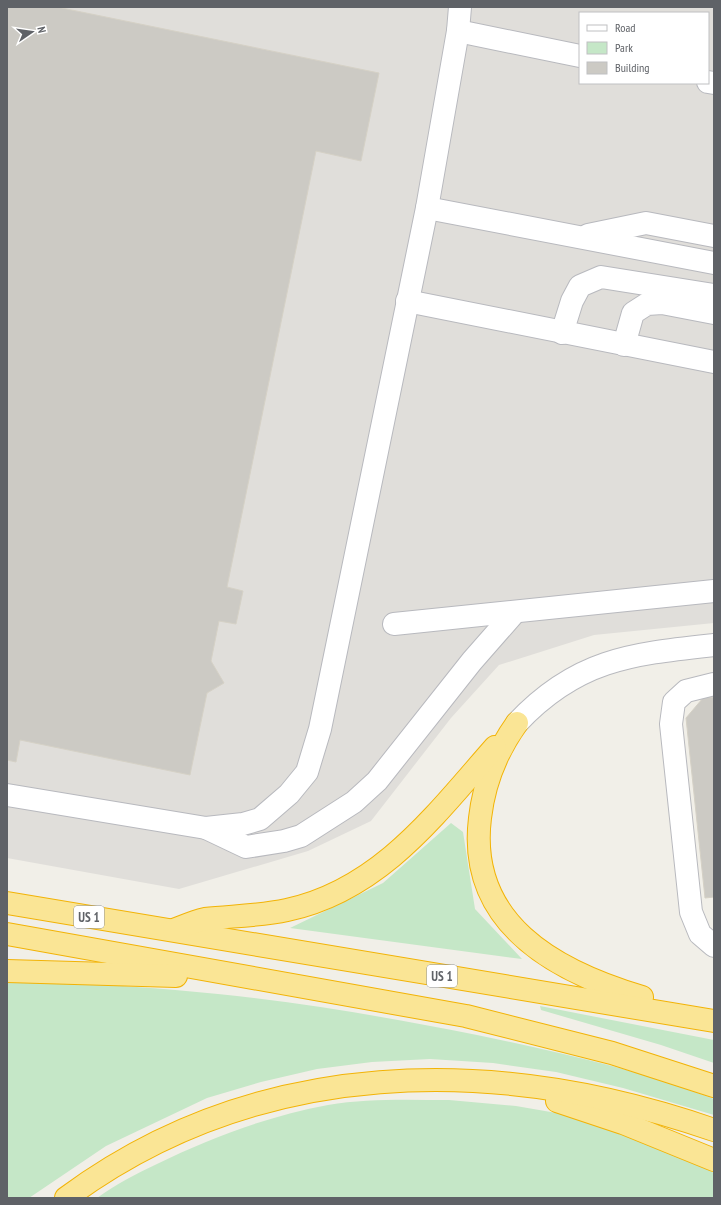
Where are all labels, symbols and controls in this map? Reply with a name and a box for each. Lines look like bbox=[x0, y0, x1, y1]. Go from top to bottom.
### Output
north arrow bbox=[12, 12, 52, 52]
legend bbox=[579, 12, 709, 84]
text: Road bbox=[615, 20, 635, 35]
text: N bbox=[34, 25, 49, 34]
text: Park bbox=[615, 40, 633, 55]
text: Building bbox=[615, 60, 650, 75]
road number: US 1 bbox=[74, 906, 104, 928]
road number: US 1 bbox=[427, 965, 457, 987]

